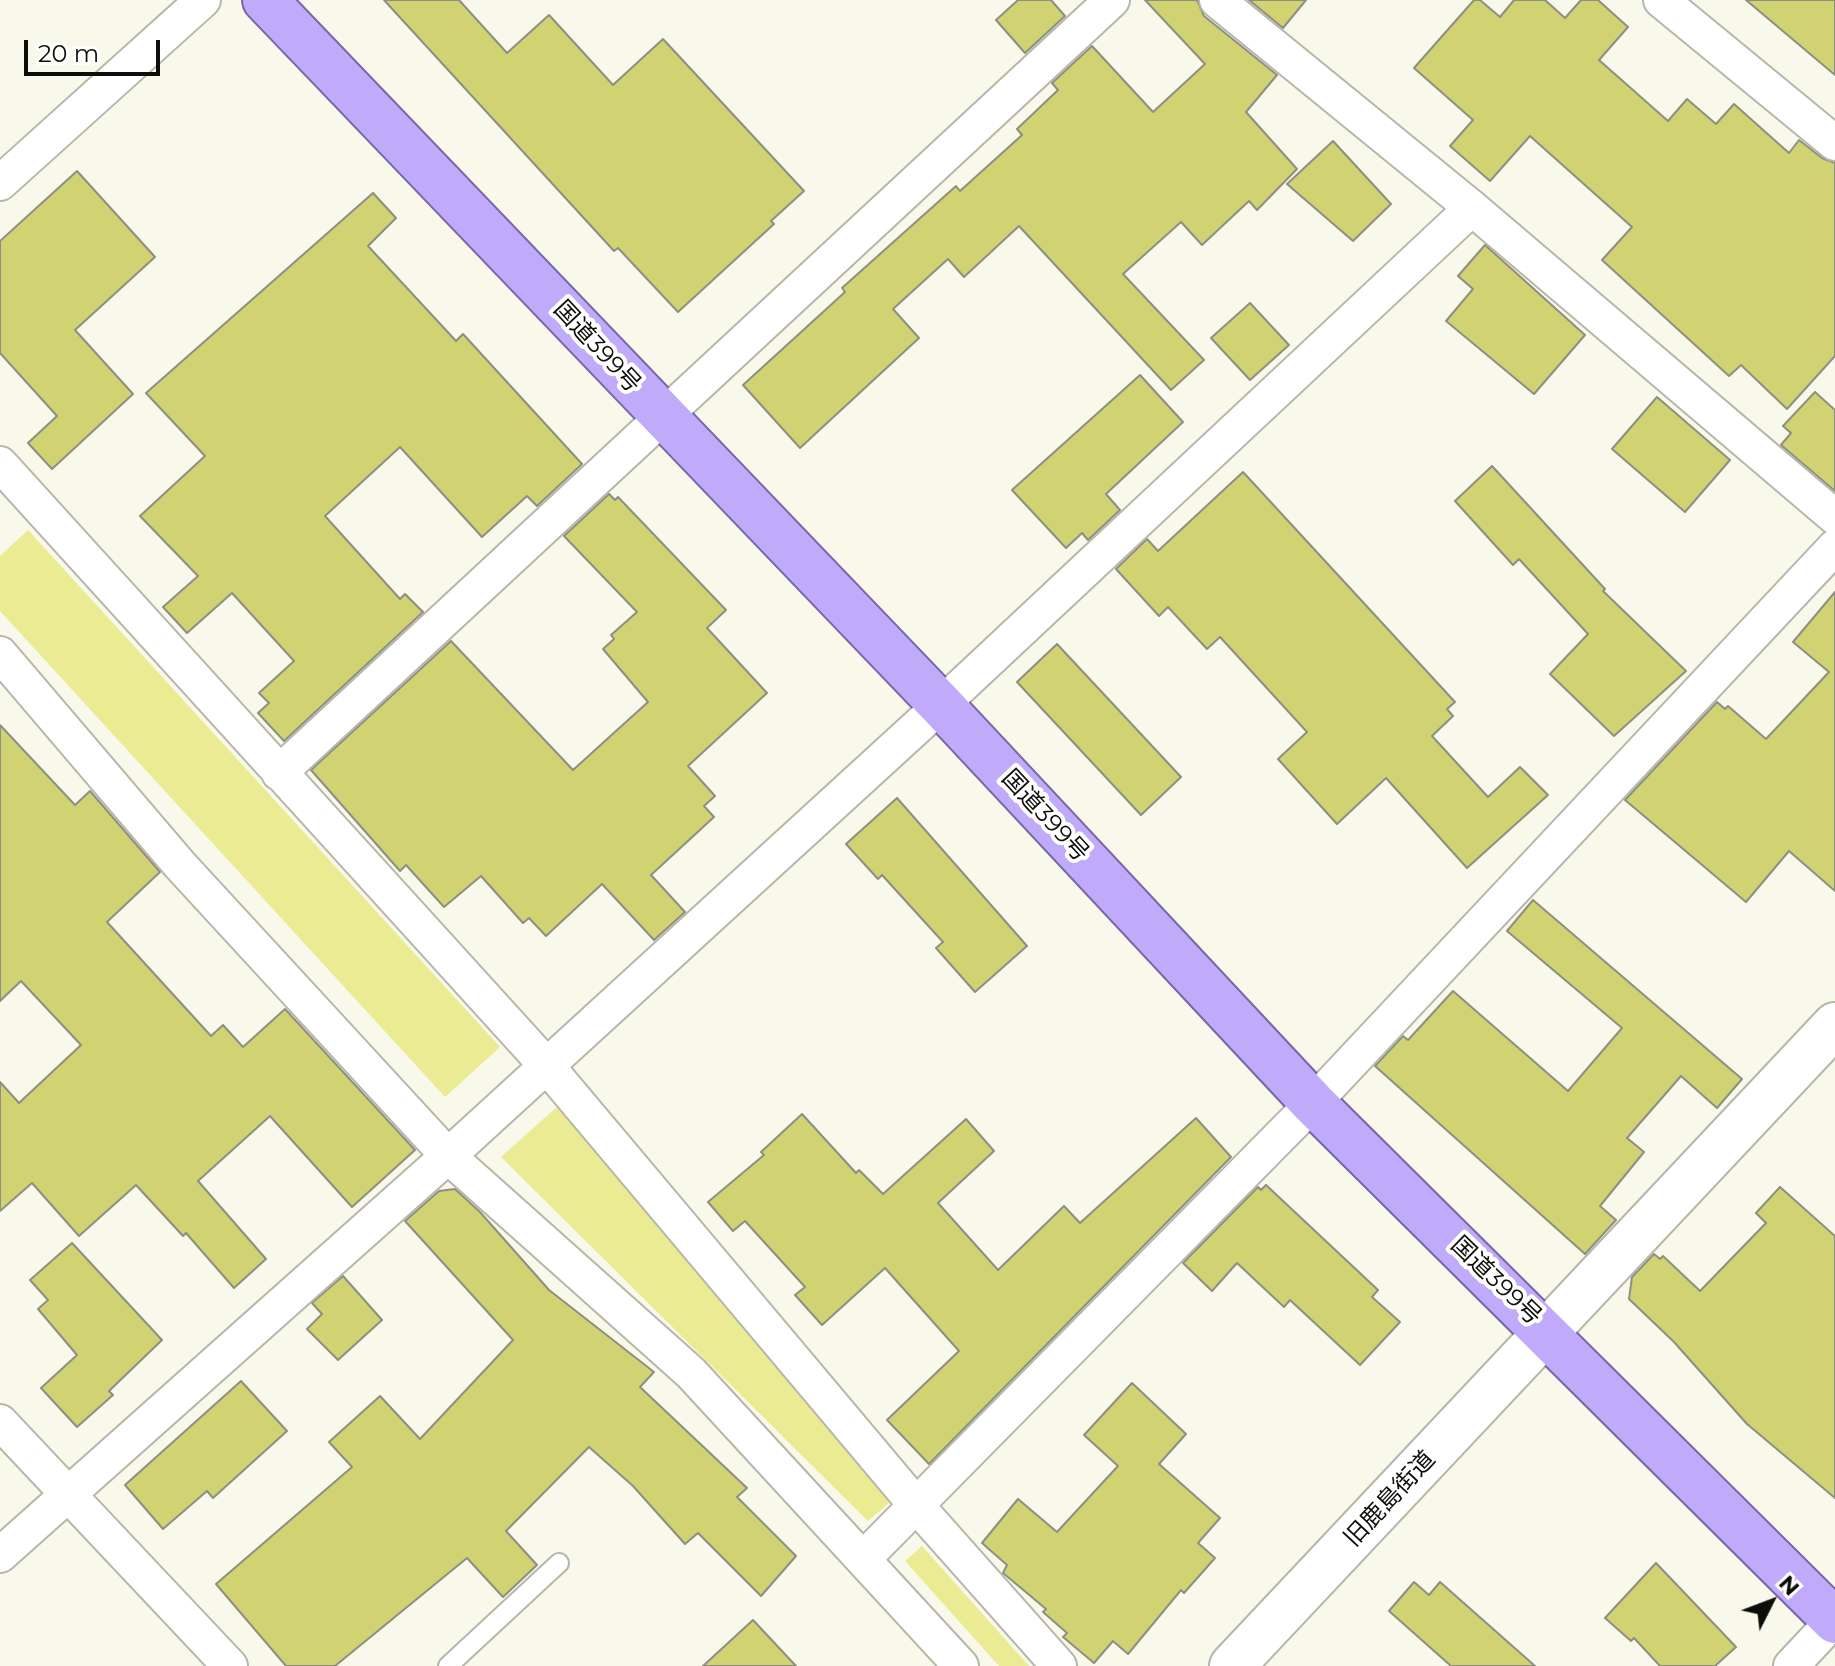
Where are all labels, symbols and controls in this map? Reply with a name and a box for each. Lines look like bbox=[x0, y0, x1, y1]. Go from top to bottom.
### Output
scale bar bbox=[28, 24, 164, 74]
text: 20 m bbox=[38, 39, 99, 68]
street label: 国道399号 bbox=[547, 295, 647, 399]
street label: 国道399号 bbox=[995, 764, 1095, 868]
street label: 国道399号 bbox=[1445, 1231, 1547, 1331]
street label: 旧鹿島街道 bbox=[1339, 1445, 1441, 1553]
north arrow bbox=[1731, 1562, 1811, 1642]
text: N bbox=[1773, 1570, 1805, 1601]

